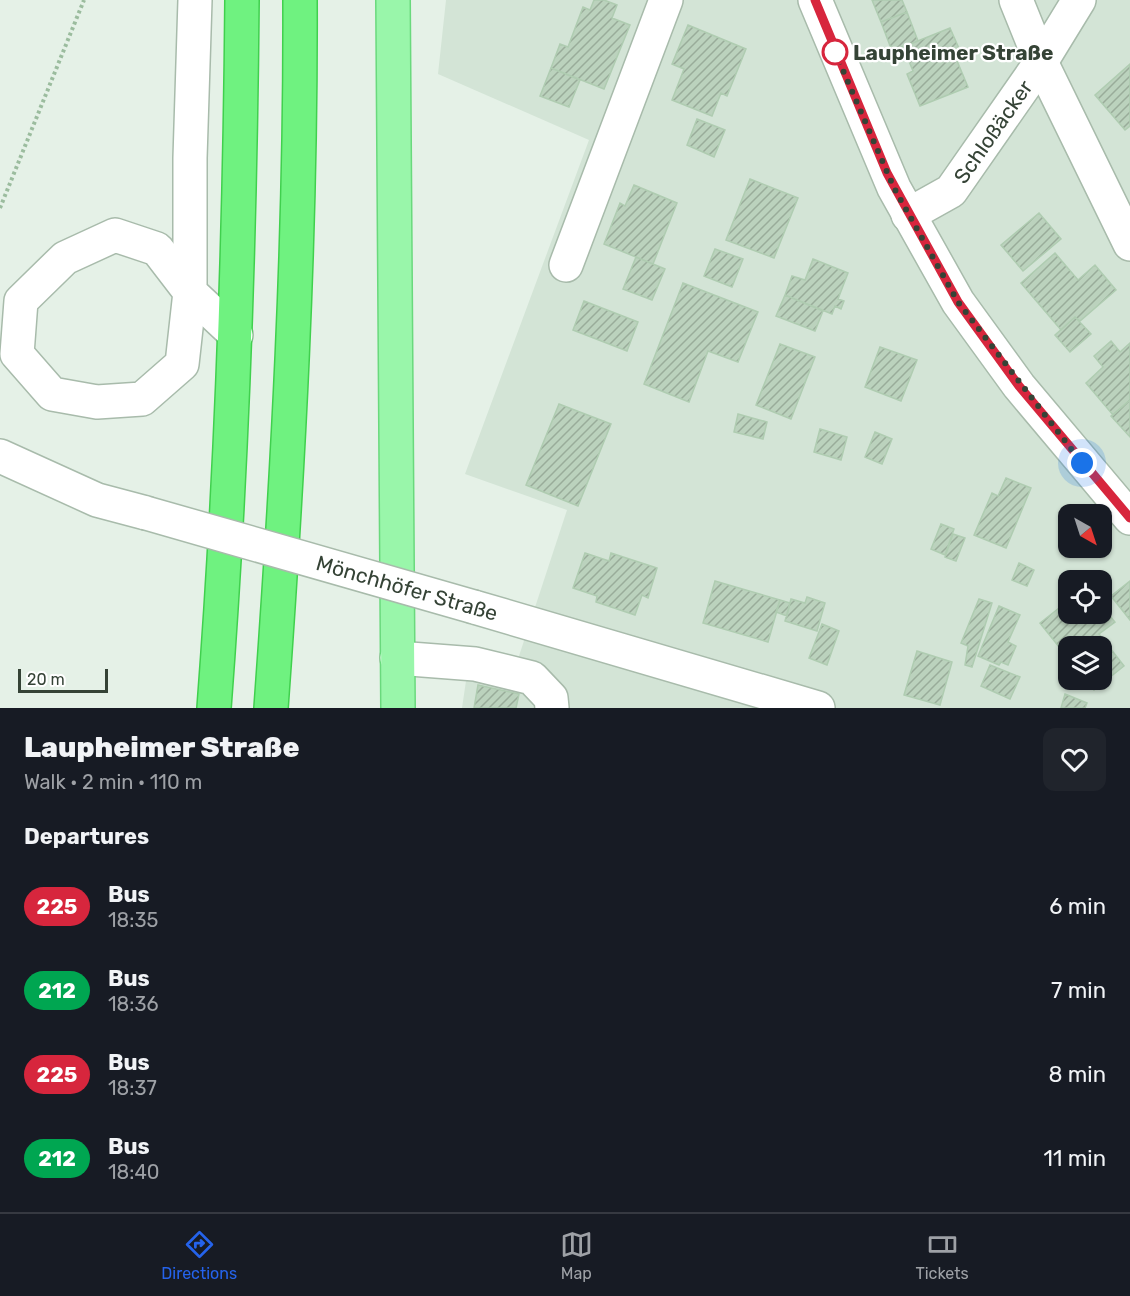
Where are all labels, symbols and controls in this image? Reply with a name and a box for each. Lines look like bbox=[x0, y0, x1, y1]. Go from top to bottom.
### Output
marker: Laupheimer Straße bbox=[822, 39, 848, 65]
place label: Laupheimer Straße bbox=[853, 40, 1053, 65]
street label: Schloßäcker bbox=[948, 75, 1037, 188]
your location bbox=[1067, 448, 1097, 478]
north arrow bbox=[1058, 504, 1112, 558]
map controls bbox=[1058, 504, 1112, 690]
street label: Mönchhöfer Straße bbox=[313, 550, 501, 626]
button: locate bbox=[1058, 570, 1112, 624]
button: layers bbox=[1058, 636, 1112, 690]
scale bar bbox=[18, 666, 108, 694]
text: 20 m bbox=[27, 670, 65, 689]
button: heart bbox=[1043, 728, 1106, 791]
text: Laupheimer Straße bbox=[24, 731, 299, 764]
text: Walk · 2 min · 110 m bbox=[24, 770, 202, 794]
text: Departures bbox=[24, 823, 149, 850]
text: Bus bbox=[108, 881, 150, 908]
text: 6 min bbox=[1049, 893, 1106, 920]
text: 225 bbox=[37, 894, 77, 919]
text: 18:35 bbox=[108, 908, 158, 932]
text: Bus bbox=[108, 965, 150, 992]
text: 7 min bbox=[1051, 977, 1106, 1004]
text: 212 bbox=[38, 978, 76, 1003]
text: 18:36 bbox=[108, 992, 158, 1016]
text: Bus bbox=[108, 1049, 150, 1076]
text: 8 min bbox=[1048, 1061, 1106, 1088]
text: 225 bbox=[37, 1062, 77, 1087]
text: 18:37 bbox=[108, 1076, 157, 1100]
text: Bus bbox=[108, 1133, 150, 1160]
text: 11 min bbox=[1044, 1145, 1106, 1172]
text: 212 bbox=[38, 1146, 76, 1171]
text: 18:40 bbox=[108, 1160, 160, 1184]
tab: Directions bbox=[161, 1228, 237, 1283]
tab: Map bbox=[560, 1228, 593, 1283]
tab: Tickets bbox=[916, 1228, 969, 1283]

